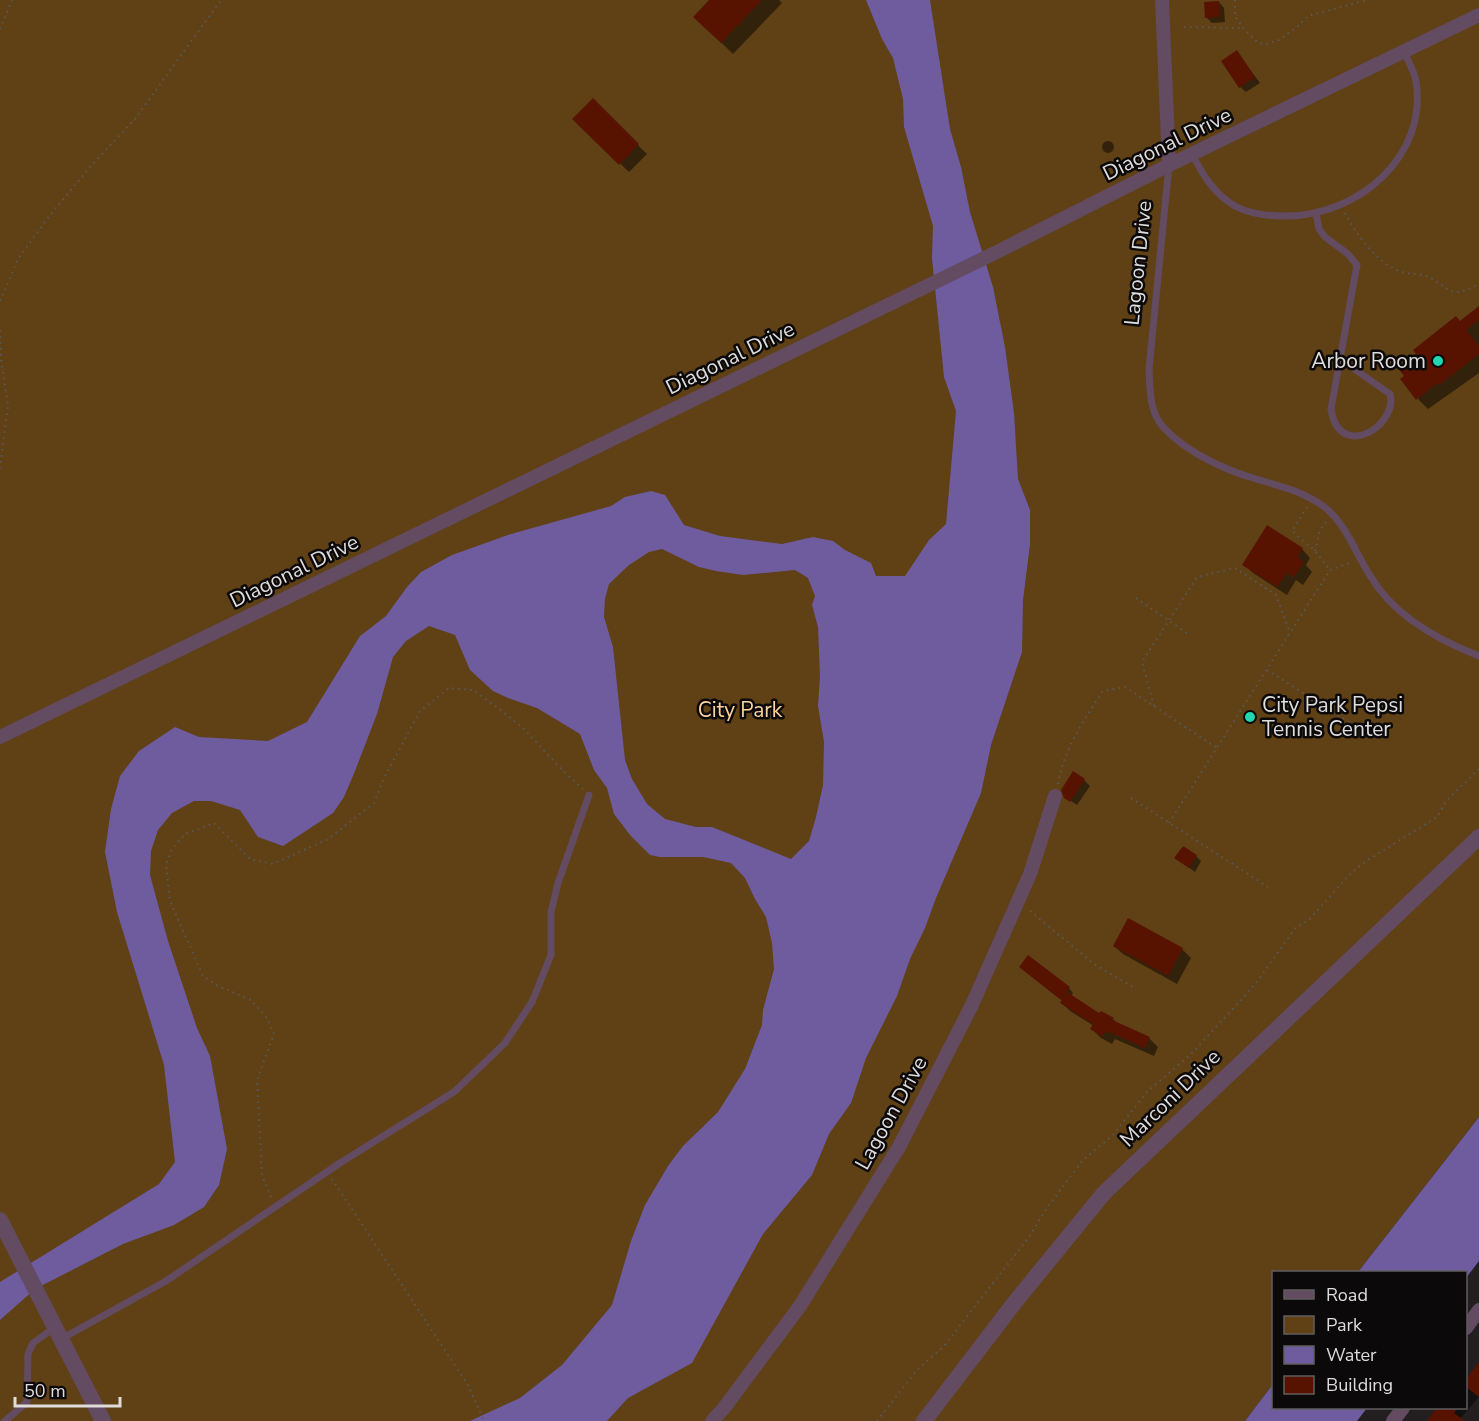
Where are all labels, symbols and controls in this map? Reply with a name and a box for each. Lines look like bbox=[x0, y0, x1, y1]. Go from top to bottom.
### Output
street label: Diagonal Drive bbox=[1098, 101, 1236, 187]
street label: Lagoon Drive bbox=[1118, 199, 1158, 327]
street label: Diagonal Drive bbox=[661, 315, 799, 401]
place label: Arbor Room bbox=[1311, 347, 1426, 375]
marker: Arbor Room bbox=[1431, 354, 1445, 368]
street label: Diagonal Drive bbox=[225, 528, 363, 614]
place label: City Park Pepsi Tennis Center bbox=[1262, 691, 1403, 743]
park label: City Park bbox=[698, 696, 783, 724]
marker: City Park Pepsi Tennis Center bbox=[1243, 710, 1257, 724]
street label: Marconi Drive bbox=[1114, 1043, 1226, 1153]
street label: Lagoon Drive bbox=[848, 1051, 934, 1175]
legend bbox=[1272, 1271, 1467, 1409]
text: Road bbox=[1326, 1283, 1368, 1307]
text: Park bbox=[1326, 1313, 1363, 1337]
text: Water bbox=[1326, 1343, 1377, 1367]
scale bar bbox=[15, 1370, 120, 1408]
text: Building bbox=[1326, 1373, 1393, 1397]
text: 50 m bbox=[24, 1379, 66, 1403]

